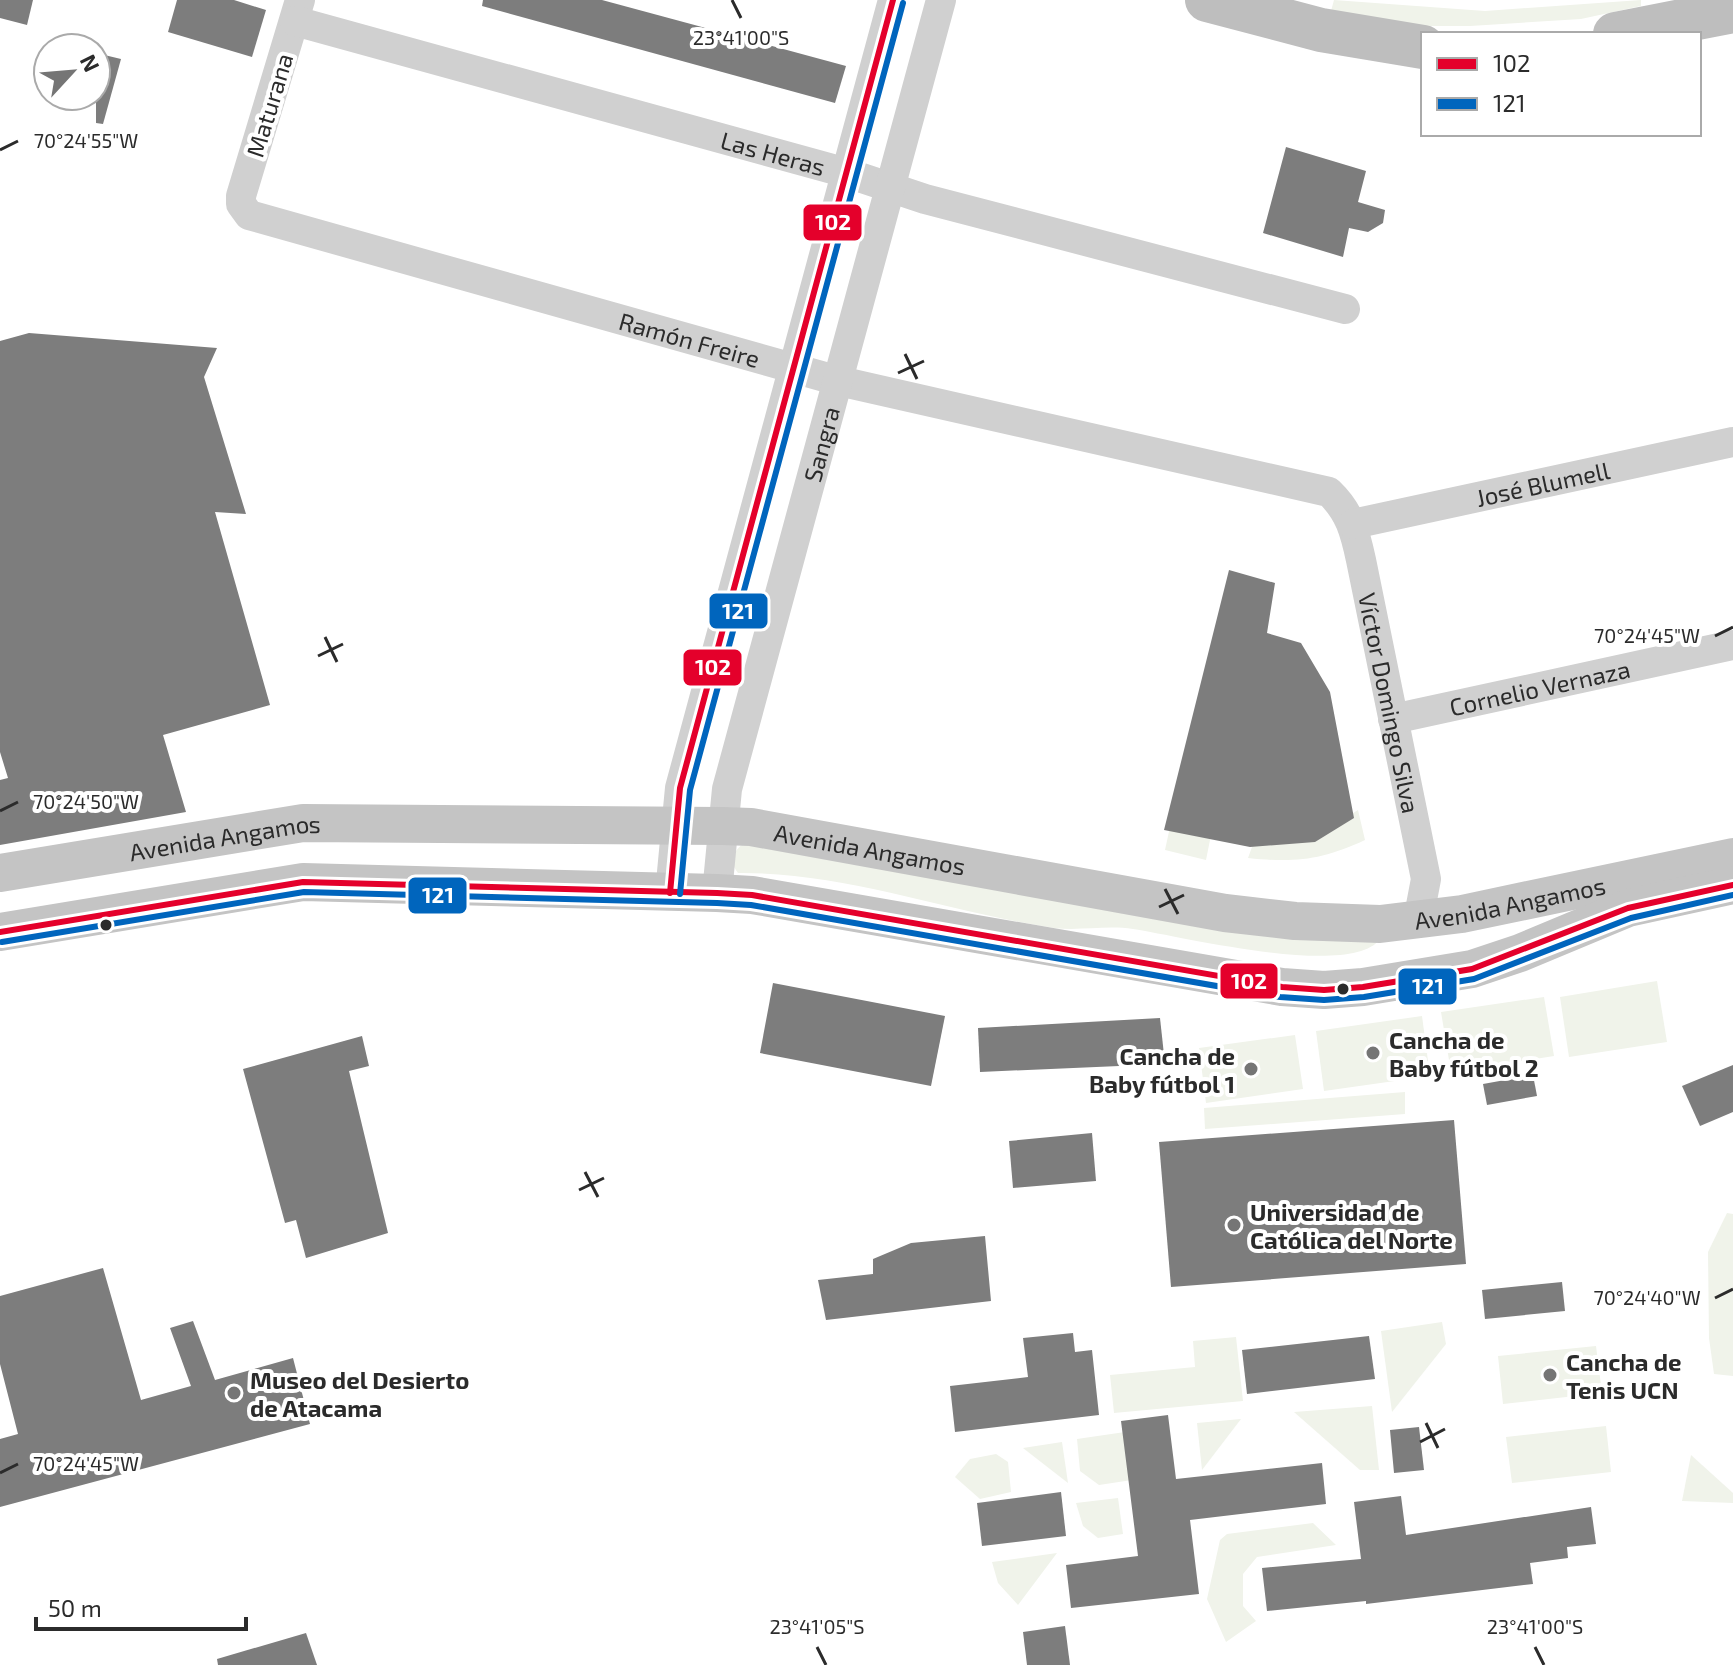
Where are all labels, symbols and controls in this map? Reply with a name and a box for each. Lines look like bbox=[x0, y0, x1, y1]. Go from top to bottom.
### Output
text: 23°41'00"S bbox=[693, 25, 789, 49]
north arrow bbox=[32, 32, 112, 112]
legend bbox=[1421, 32, 1701, 136]
text: 102 bbox=[1493, 48, 1531, 77]
text: N bbox=[76, 50, 106, 76]
street label: Maturana bbox=[239, 50, 299, 160]
text: 121 bbox=[1493, 88, 1526, 117]
street label: Las Heras bbox=[718, 124, 829, 181]
text: 70°24'55"W bbox=[34, 128, 138, 152]
line badge: 102 bbox=[802, 203, 863, 242]
text: 102 bbox=[815, 208, 851, 234]
street label: Ramón Freire bbox=[616, 305, 763, 373]
street label: Sangra bbox=[797, 403, 845, 485]
street label: José Blumell bbox=[1473, 455, 1612, 512]
street label: Víctor Domingo Silva bbox=[1354, 590, 1427, 816]
line badge: 121 bbox=[708, 592, 769, 630]
text: 121 bbox=[722, 597, 754, 623]
text: 70°24'45"W bbox=[1594, 623, 1700, 647]
line badge: 102 bbox=[682, 648, 743, 687]
text: 102 bbox=[695, 653, 731, 679]
street label: Cornelio Vernaza bbox=[1447, 653, 1633, 721]
text: 70°24'50"W bbox=[33, 789, 139, 813]
street label: Avenida Angamos bbox=[127, 808, 321, 866]
street label: Avenida Angamos bbox=[772, 817, 968, 880]
street label: Avenida Angamos bbox=[1413, 870, 1608, 934]
line badge: 121 bbox=[407, 876, 468, 915]
text: 121 bbox=[422, 881, 454, 907]
unlabelled marker bbox=[98, 917, 114, 933]
line badge: 102 bbox=[1219, 962, 1279, 1000]
text: 102 bbox=[1231, 967, 1267, 993]
line badge: 121 bbox=[1397, 967, 1458, 1006]
text: 121 bbox=[1412, 972, 1444, 998]
unlabelled marker bbox=[1335, 981, 1351, 997]
place label: Cancha de Baby fútbol 2 bbox=[1389, 1025, 1539, 1082]
place label: Cancha de Baby fútbol 1 bbox=[1089, 1041, 1235, 1098]
marker: Cancha de Baby fútbol 2 bbox=[1364, 1044, 1382, 1062]
marker: Cancha de Baby fútbol 1 bbox=[1242, 1060, 1260, 1078]
place label: Universidad de Católica del Norte bbox=[1250, 1197, 1453, 1254]
marker: Universidad de Católica del Norte bbox=[1225, 1216, 1243, 1234]
text: 70°24'40"W bbox=[1593, 1285, 1701, 1309]
place label: Cancha de Tenis UCN bbox=[1566, 1347, 1682, 1404]
place label: Museo del Desierto de Atacama bbox=[250, 1365, 469, 1422]
marker: Cancha de Tenis UCN bbox=[1541, 1366, 1559, 1384]
marker: Museo del Desierto de Atacama bbox=[225, 1384, 243, 1402]
text: 70°24'45"W bbox=[33, 1451, 139, 1475]
scale bar bbox=[36, 1581, 246, 1631]
text: 50 m bbox=[48, 1593, 102, 1622]
text: 23°41'05"S bbox=[769, 1614, 865, 1638]
text: 23°41'00"S bbox=[1487, 1614, 1583, 1638]

